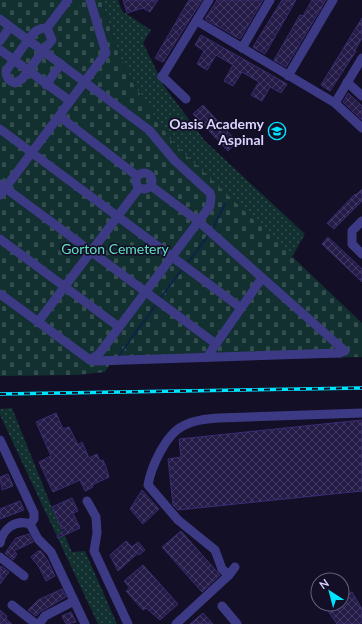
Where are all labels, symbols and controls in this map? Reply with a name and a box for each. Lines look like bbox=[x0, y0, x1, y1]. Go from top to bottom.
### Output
place label: Oasis Academy Aspinal bbox=[169, 115, 265, 148]
school or university icon: Oasis Academy Aspinal bbox=[267, 121, 287, 141]
park label: Gorton Cemetery bbox=[61, 240, 170, 257]
north arrow bbox=[310, 572, 350, 612]
text: N bbox=[317, 576, 331, 591]

